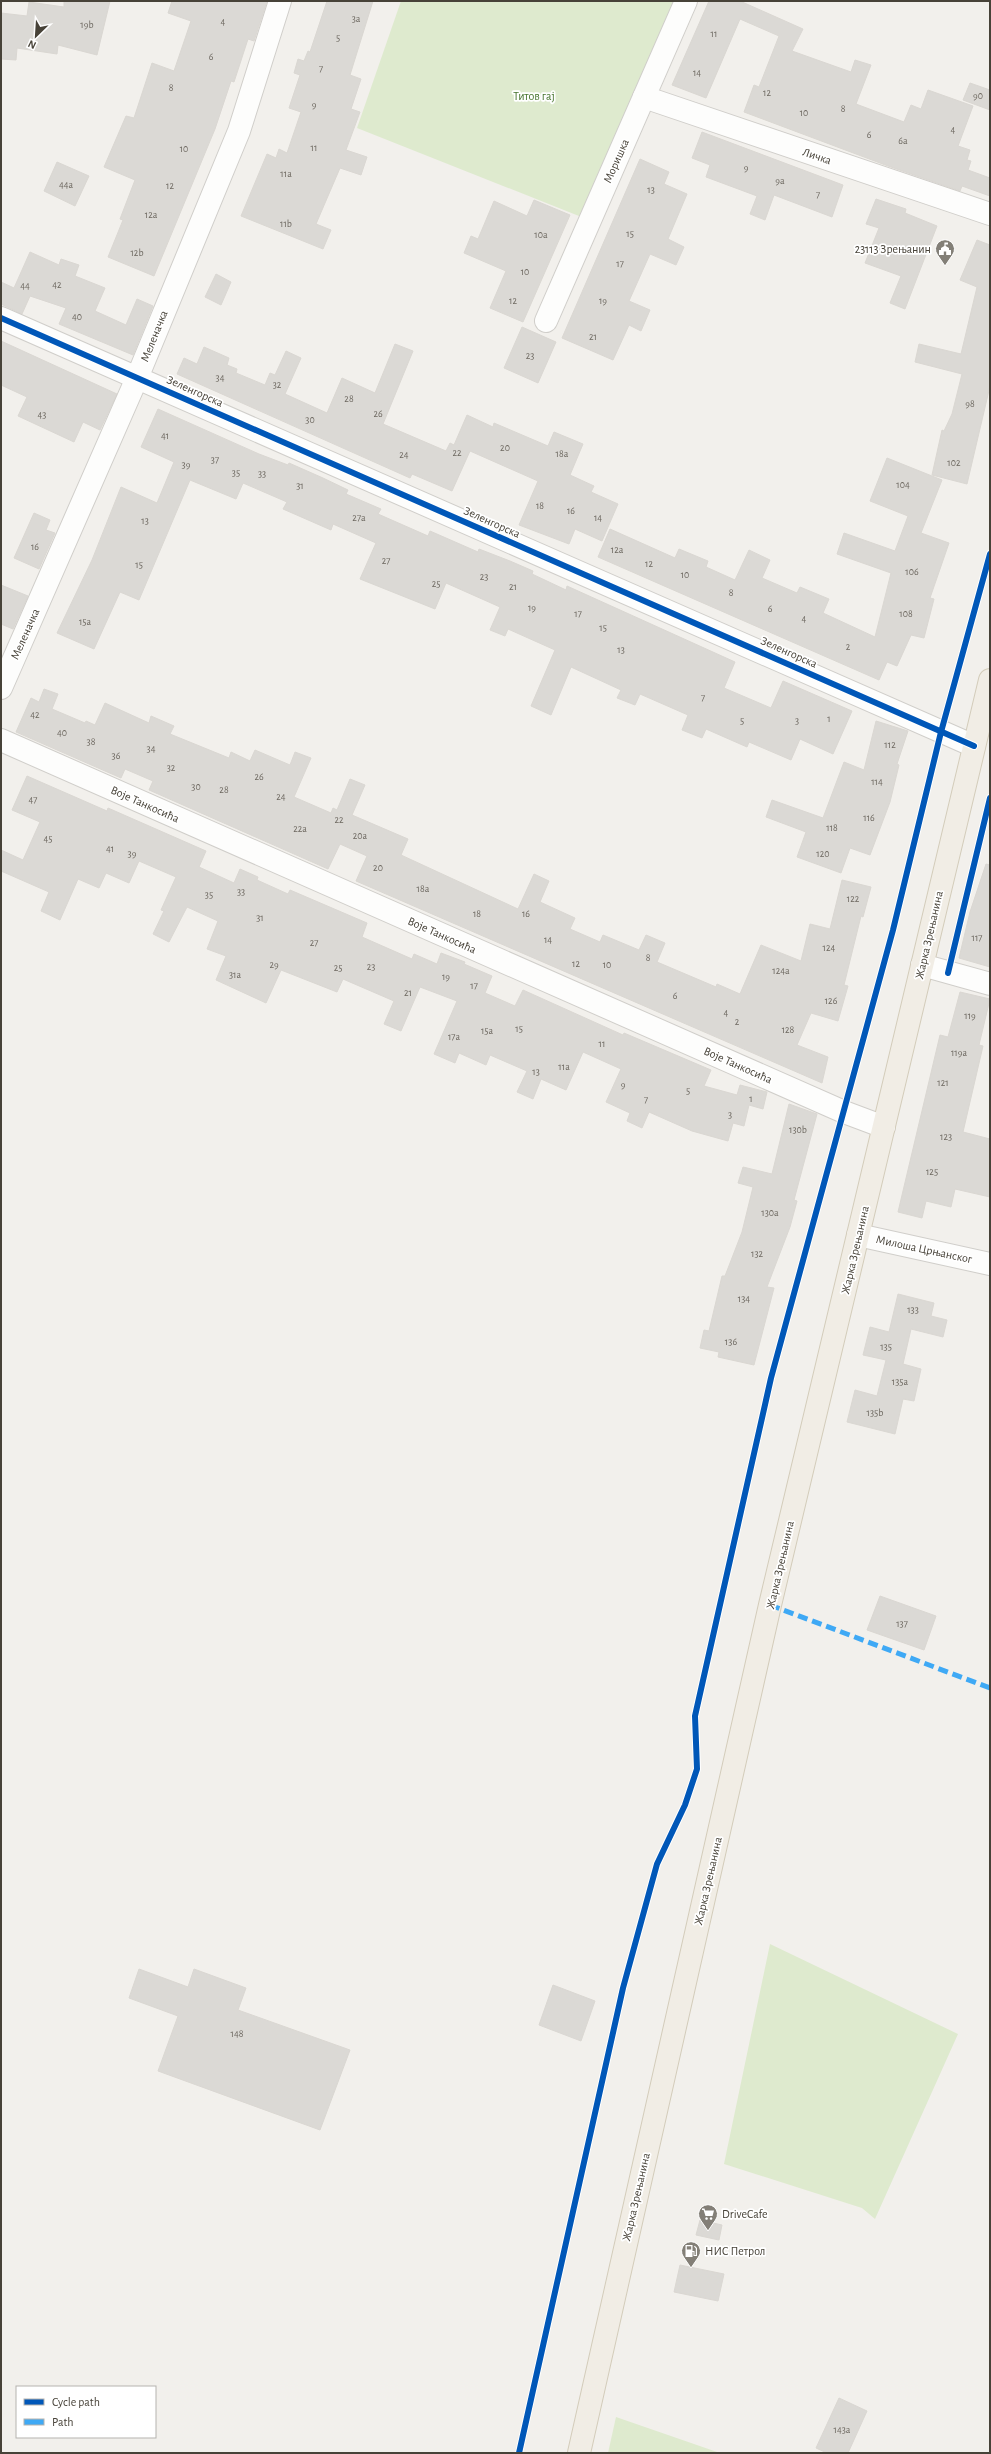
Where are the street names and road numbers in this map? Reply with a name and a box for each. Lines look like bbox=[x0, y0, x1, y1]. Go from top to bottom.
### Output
street label: Моришка bbox=[601, 137, 631, 185]
street label: Личка bbox=[801, 146, 833, 167]
street label: Меленачка bbox=[138, 308, 170, 363]
street label: Зеленгорска bbox=[165, 373, 225, 409]
street label: Зеленгорска bbox=[462, 504, 522, 540]
street label: Меленачка bbox=[8, 606, 42, 661]
street label: Зеленгорска bbox=[759, 634, 819, 670]
street label: Воје Танкосића bbox=[108, 784, 182, 826]
street label: Жарка Зрењанина bbox=[913, 889, 945, 980]
street label: Воје Танкосића bbox=[405, 915, 479, 957]
street label: Воје Танкосића bbox=[701, 1045, 775, 1087]
street label: Жарка Зрењанина bbox=[839, 1204, 871, 1295]
street label: Милоша Црњанског bbox=[875, 1233, 974, 1265]
street label: Жарка Зрењанина bbox=[764, 1519, 796, 1610]
street label: Жарка Зрењанина bbox=[692, 1835, 724, 1926]
street label: Жарка Зрењанина bbox=[620, 2151, 652, 2242]

